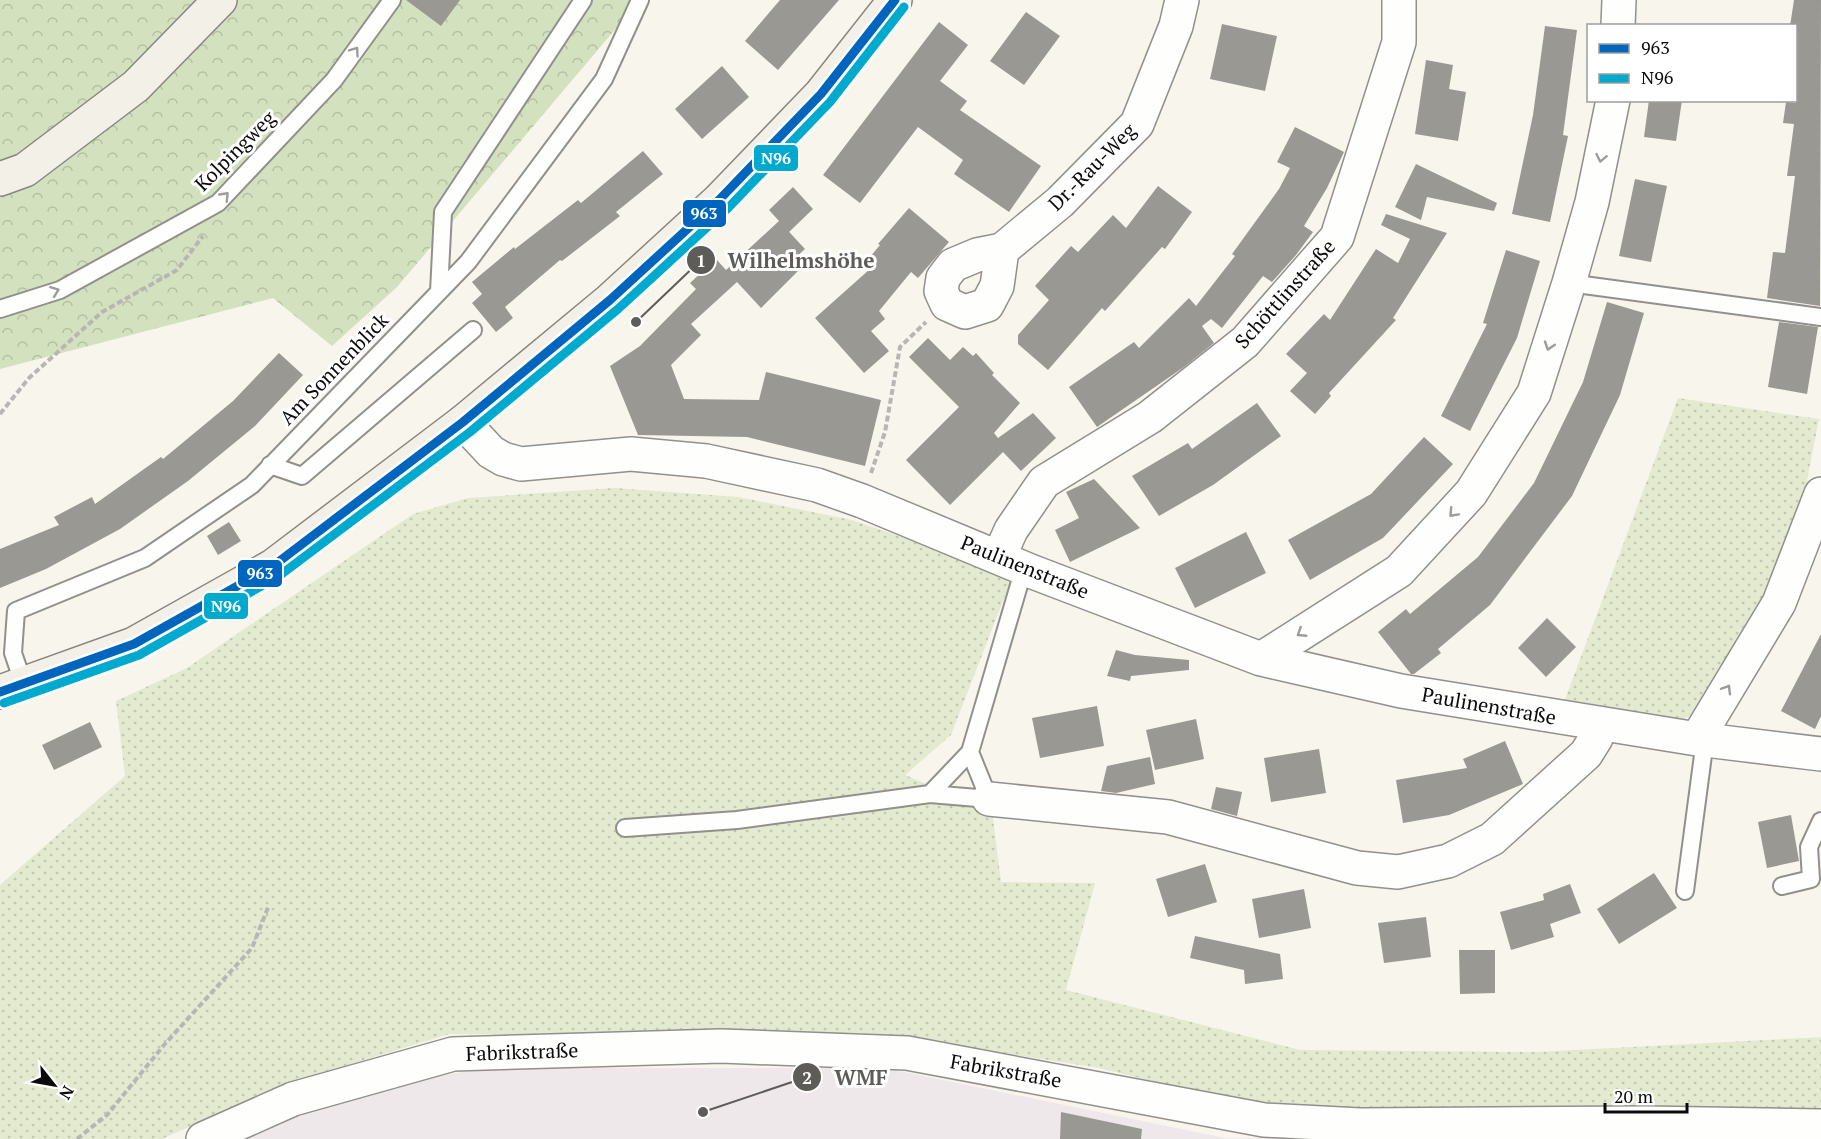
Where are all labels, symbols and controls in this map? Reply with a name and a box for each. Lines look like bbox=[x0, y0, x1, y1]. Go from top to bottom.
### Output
legend bbox=[1587, 24, 1797, 102]
text: 963 bbox=[1641, 35, 1670, 59]
one-way arrow bbox=[348, 46, 359, 57]
text: N96 bbox=[1641, 65, 1674, 89]
street label: Kolpingweg bbox=[188, 104, 281, 197]
street label: Dr.-Rau-Weg bbox=[1042, 117, 1142, 216]
line badge: N96 bbox=[753, 144, 799, 172]
text: N96 bbox=[761, 147, 791, 169]
one-way arrow bbox=[1595, 152, 1608, 162]
one-way arrow bbox=[218, 192, 229, 202]
line badge: 963 bbox=[682, 199, 727, 228]
text: 963 bbox=[690, 202, 718, 224]
street label: Schöttlinstraße bbox=[1228, 233, 1341, 354]
callout: Wilhelmshöhe bbox=[686, 241, 887, 280]
text: Wilhelmshöhe bbox=[728, 246, 874, 274]
text: 1 bbox=[696, 248, 706, 272]
one-way arrow bbox=[50, 285, 60, 298]
street label: Am Sonnenblick bbox=[273, 306, 394, 430]
one-way arrow bbox=[1544, 340, 1556, 351]
one-way arrow bbox=[1449, 505, 1460, 516]
street label: Paulinenstraße bbox=[957, 529, 1093, 605]
line badge: 963 bbox=[237, 559, 283, 588]
text: 963 bbox=[246, 562, 274, 584]
line badge: N96 bbox=[203, 592, 249, 620]
text: N96 bbox=[211, 595, 241, 617]
one-way arrow bbox=[1297, 626, 1308, 637]
street label: Paulinenstraße bbox=[1420, 680, 1558, 731]
one-way arrow bbox=[1720, 685, 1732, 695]
street label: Fabrikstraße bbox=[465, 1036, 579, 1067]
street label: Fabrikstraße bbox=[948, 1047, 1064, 1094]
north arrow bbox=[24, 1055, 84, 1115]
callout: WMF bbox=[792, 1058, 900, 1097]
text: WMF bbox=[834, 1063, 888, 1091]
text: 2 bbox=[802, 1065, 812, 1089]
scale bar bbox=[1605, 1076, 1688, 1114]
text: N bbox=[54, 1082, 79, 1104]
text: 20 m bbox=[1614, 1084, 1654, 1108]

